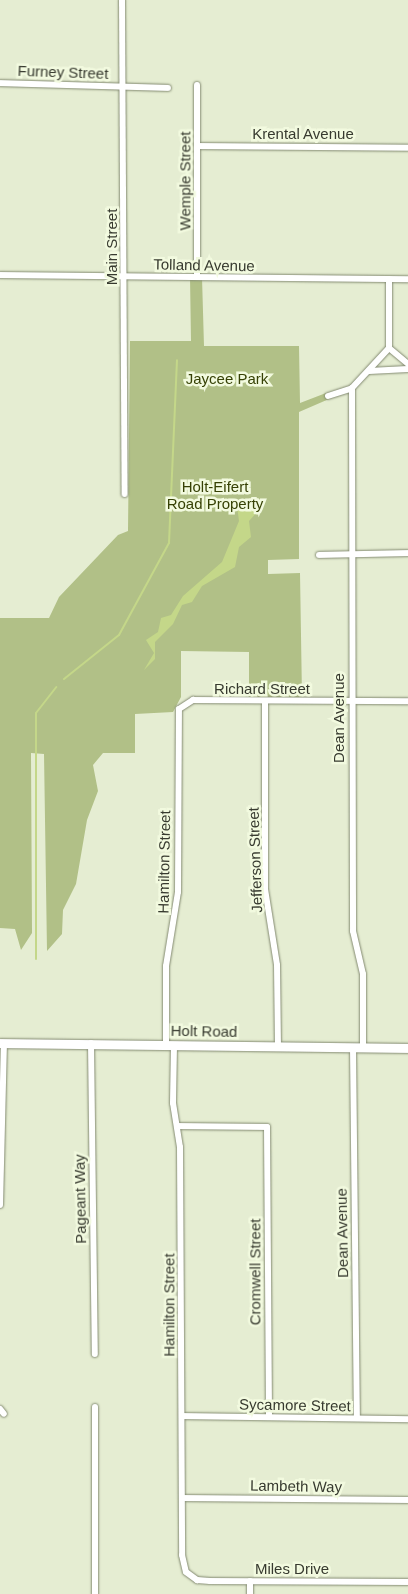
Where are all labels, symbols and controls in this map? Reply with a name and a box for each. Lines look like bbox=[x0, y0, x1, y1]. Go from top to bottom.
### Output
street label: Furney Street bbox=[17, 61, 109, 83]
street label: Krental Avenue bbox=[252, 125, 354, 143]
street label: Wemple Street bbox=[176, 132, 194, 230]
street label: Main Street bbox=[103, 209, 121, 285]
street label: Tolland Avenue bbox=[153, 255, 255, 275]
park label: Jaycee Park bbox=[186, 370, 268, 388]
park label: Holt-Eifert Road Property bbox=[167, 477, 263, 512]
street label: Dean Avenue bbox=[330, 673, 348, 763]
street label: Richard Street bbox=[214, 680, 310, 698]
street label: Jefferson Street bbox=[244, 807, 266, 913]
street label: Hamilton Street bbox=[154, 810, 174, 914]
street label: Holt Road bbox=[170, 1021, 238, 1041]
street label: Pageant Way bbox=[70, 1154, 90, 1244]
street label: Dean Avenue bbox=[332, 1188, 352, 1278]
street label: Cromwell Street bbox=[246, 1219, 264, 1325]
street label: Hamilton Street bbox=[160, 1253, 178, 1357]
street label: Sycamore Street bbox=[239, 1395, 351, 1415]
street label: Lambeth Way bbox=[250, 1476, 342, 1496]
street label: Miles Drive bbox=[255, 1560, 329, 1578]

